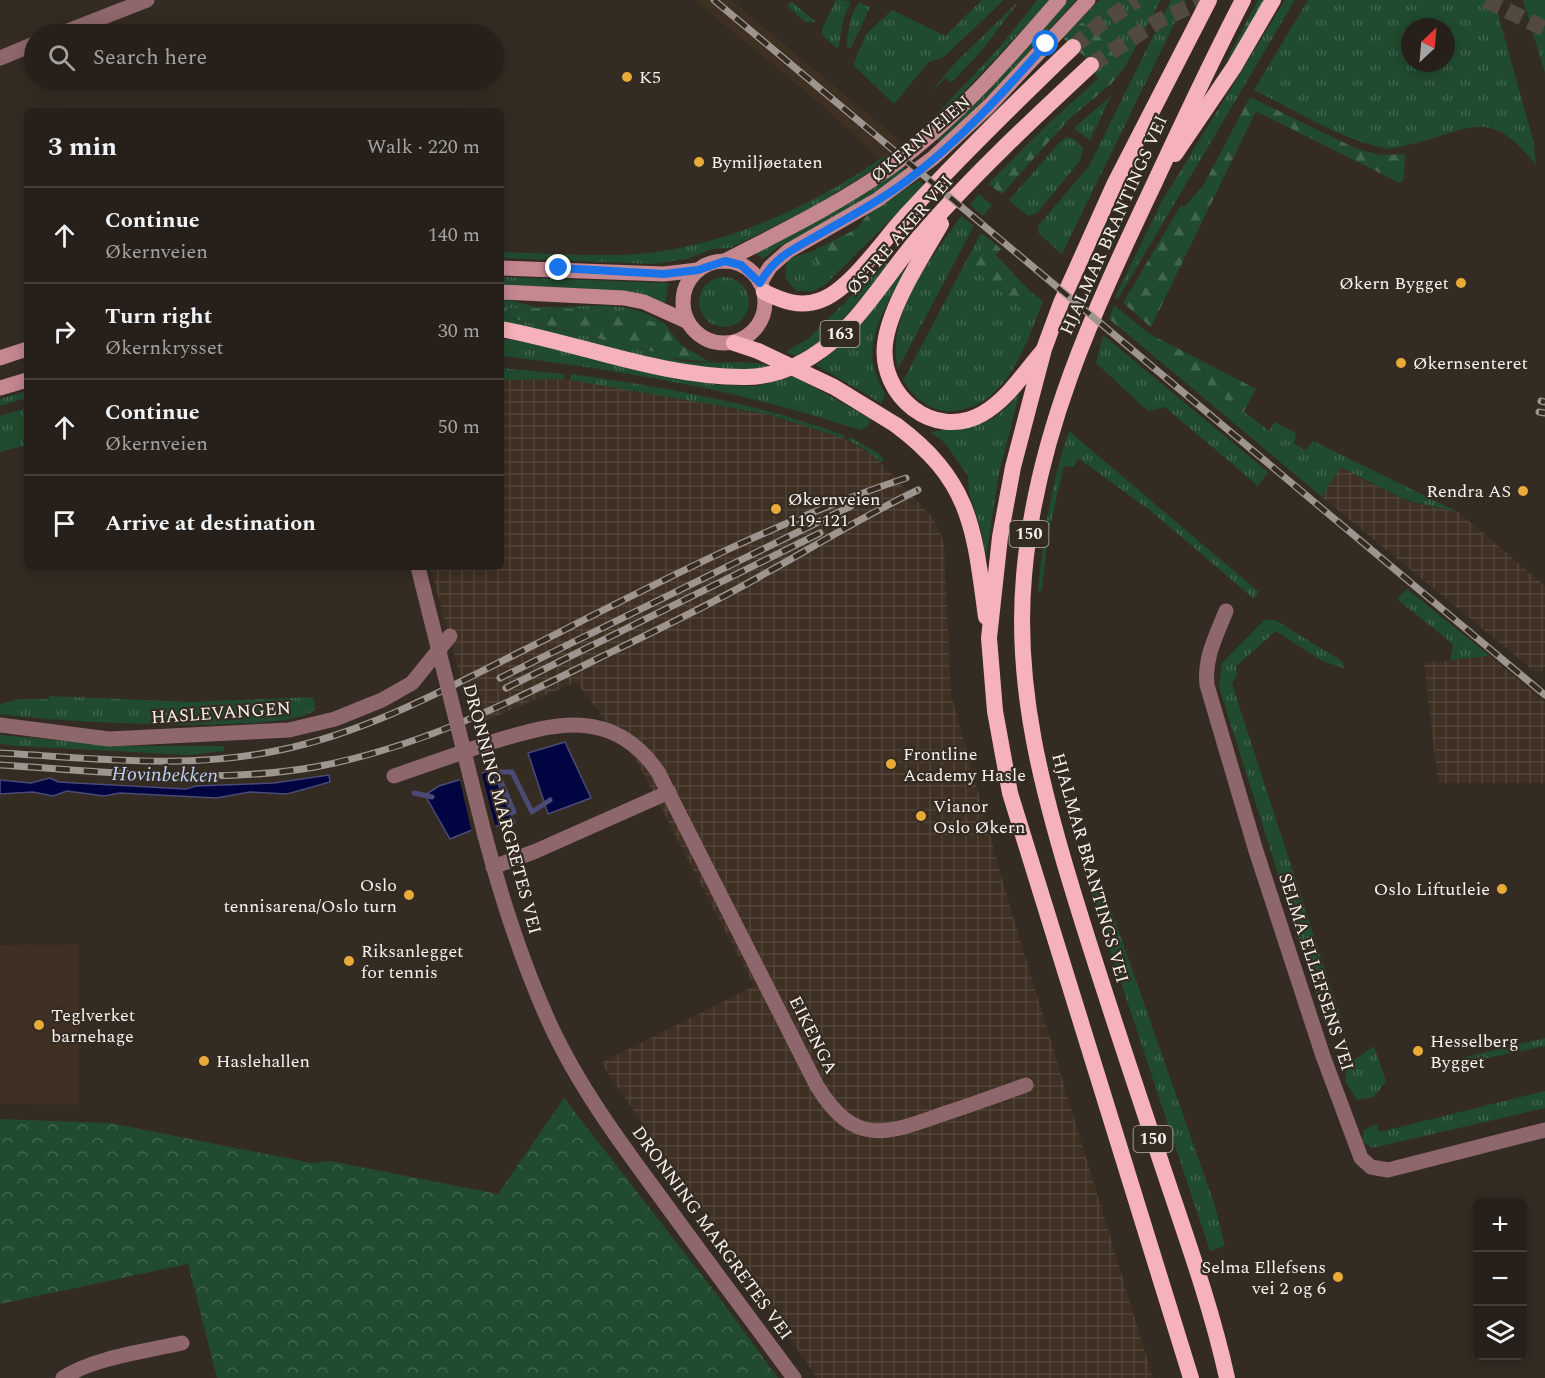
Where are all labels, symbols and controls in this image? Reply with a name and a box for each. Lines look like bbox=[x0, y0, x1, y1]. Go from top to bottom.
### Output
north arrow bbox=[1401, 18, 1455, 72]
search box bbox=[24, 24, 504, 90]
route start bbox=[1032, 30, 1058, 56]
icon: search bbox=[45, 41, 78, 74]
text: Search here bbox=[93, 41, 207, 74]
place label: K5 bbox=[639, 64, 661, 91]
marker: K5 bbox=[620, 70, 634, 84]
street label: ØKERNVEIEN bbox=[865, 89, 977, 189]
street label: HJALMAR BRANTINGS VEI bbox=[1053, 111, 1175, 339]
text: 3 min bbox=[48, 127, 117, 167]
text: Walk · 220 m bbox=[367, 132, 480, 162]
place label: Bymiljøetaten bbox=[711, 149, 823, 176]
marker: Bymiljøetaten bbox=[692, 155, 706, 169]
street label: ØSTRE AKER VEI bbox=[840, 169, 960, 301]
text: Continue bbox=[105, 204, 200, 237]
icon: ahead bbox=[48, 219, 81, 252]
text: 140 m bbox=[428, 220, 480, 250]
text: Økernveien bbox=[105, 237, 208, 267]
route end bbox=[545, 254, 571, 280]
place label: Økern Bygget bbox=[1339, 270, 1449, 297]
marker: Økern Bygget bbox=[1454, 276, 1468, 290]
text: Turn right bbox=[105, 300, 212, 333]
icon: right bbox=[48, 315, 81, 348]
text: 30 m bbox=[438, 316, 480, 346]
road number: 163 bbox=[820, 321, 860, 347]
text: Økernkrysset bbox=[105, 333, 224, 363]
place label: Økernsenteret bbox=[1413, 350, 1528, 377]
marker: Økernsenteret bbox=[1394, 356, 1408, 370]
text: Continue bbox=[105, 396, 200, 429]
icon: ahead bbox=[48, 411, 81, 444]
text: 50 m bbox=[438, 412, 480, 442]
text: Økernveien bbox=[105, 429, 208, 459]
place label: Rendra AS bbox=[1426, 478, 1511, 505]
marker: Rendra AS bbox=[1516, 484, 1530, 498]
place label: Økernveien 119-121 bbox=[788, 486, 881, 534]
marker: Økernveien 119-121 bbox=[769, 502, 783, 516]
icon: arrive bbox=[48, 507, 81, 540]
text: Arrive at destination bbox=[105, 507, 316, 540]
road number: 150 bbox=[1010, 521, 1048, 547]
street label: DRONNING MARGRETES VEI bbox=[455, 681, 549, 937]
street label: HASLEVANGEN bbox=[150, 695, 292, 731]
place label: Frontline Academy Hasle bbox=[903, 741, 1026, 789]
street label: HJALMAR BRANTINGS VEI bbox=[1044, 750, 1136, 986]
marker: Frontline Academy Hasle bbox=[884, 757, 898, 771]
water label: Hovinbekken bbox=[111, 759, 219, 791]
place label: Vianor Oslo Økern bbox=[933, 793, 1025, 841]
marker: Vianor Oslo Økern bbox=[914, 809, 928, 823]
street label: SELMA ELLEFSENS VEI bbox=[1271, 870, 1361, 1074]
place label: Oslo tennisarena/Oslo turn bbox=[223, 872, 397, 920]
place label: Oslo Liftutleie bbox=[1374, 876, 1490, 903]
marker: Oslo Liftutleie bbox=[1495, 882, 1509, 896]
marker: Oslo tennisarena/Oslo turn bbox=[402, 888, 416, 902]
place label: Riksanlegget for tennis bbox=[361, 938, 463, 986]
marker: Riksanlegget for tennis bbox=[342, 954, 356, 968]
street label: EIKENGA bbox=[782, 991, 844, 1079]
place label: Teglverket barnehage bbox=[51, 1002, 135, 1050]
marker: Teglverket barnehage bbox=[32, 1018, 46, 1032]
place label: Hesselberg Bygget bbox=[1430, 1028, 1519, 1076]
marker: Hesselberg Bygget bbox=[1411, 1044, 1425, 1058]
place label: Haslehallen bbox=[216, 1048, 310, 1075]
marker: Haslehallen bbox=[197, 1054, 211, 1068]
street label: DRONNING MARGRETES VEI bbox=[625, 1120, 799, 1346]
road number: 150 bbox=[1134, 1126, 1172, 1152]
map controls bbox=[1473, 1198, 1527, 1360]
button: + bbox=[1473, 1198, 1527, 1252]
button: − bbox=[1473, 1252, 1527, 1306]
place label: Selma Ellefsens vei 2 og 6 bbox=[1201, 1254, 1326, 1302]
marker: Selma Ellefsens vei 2 og 6 bbox=[1331, 1270, 1345, 1284]
button: layers bbox=[1473, 1306, 1527, 1360]

